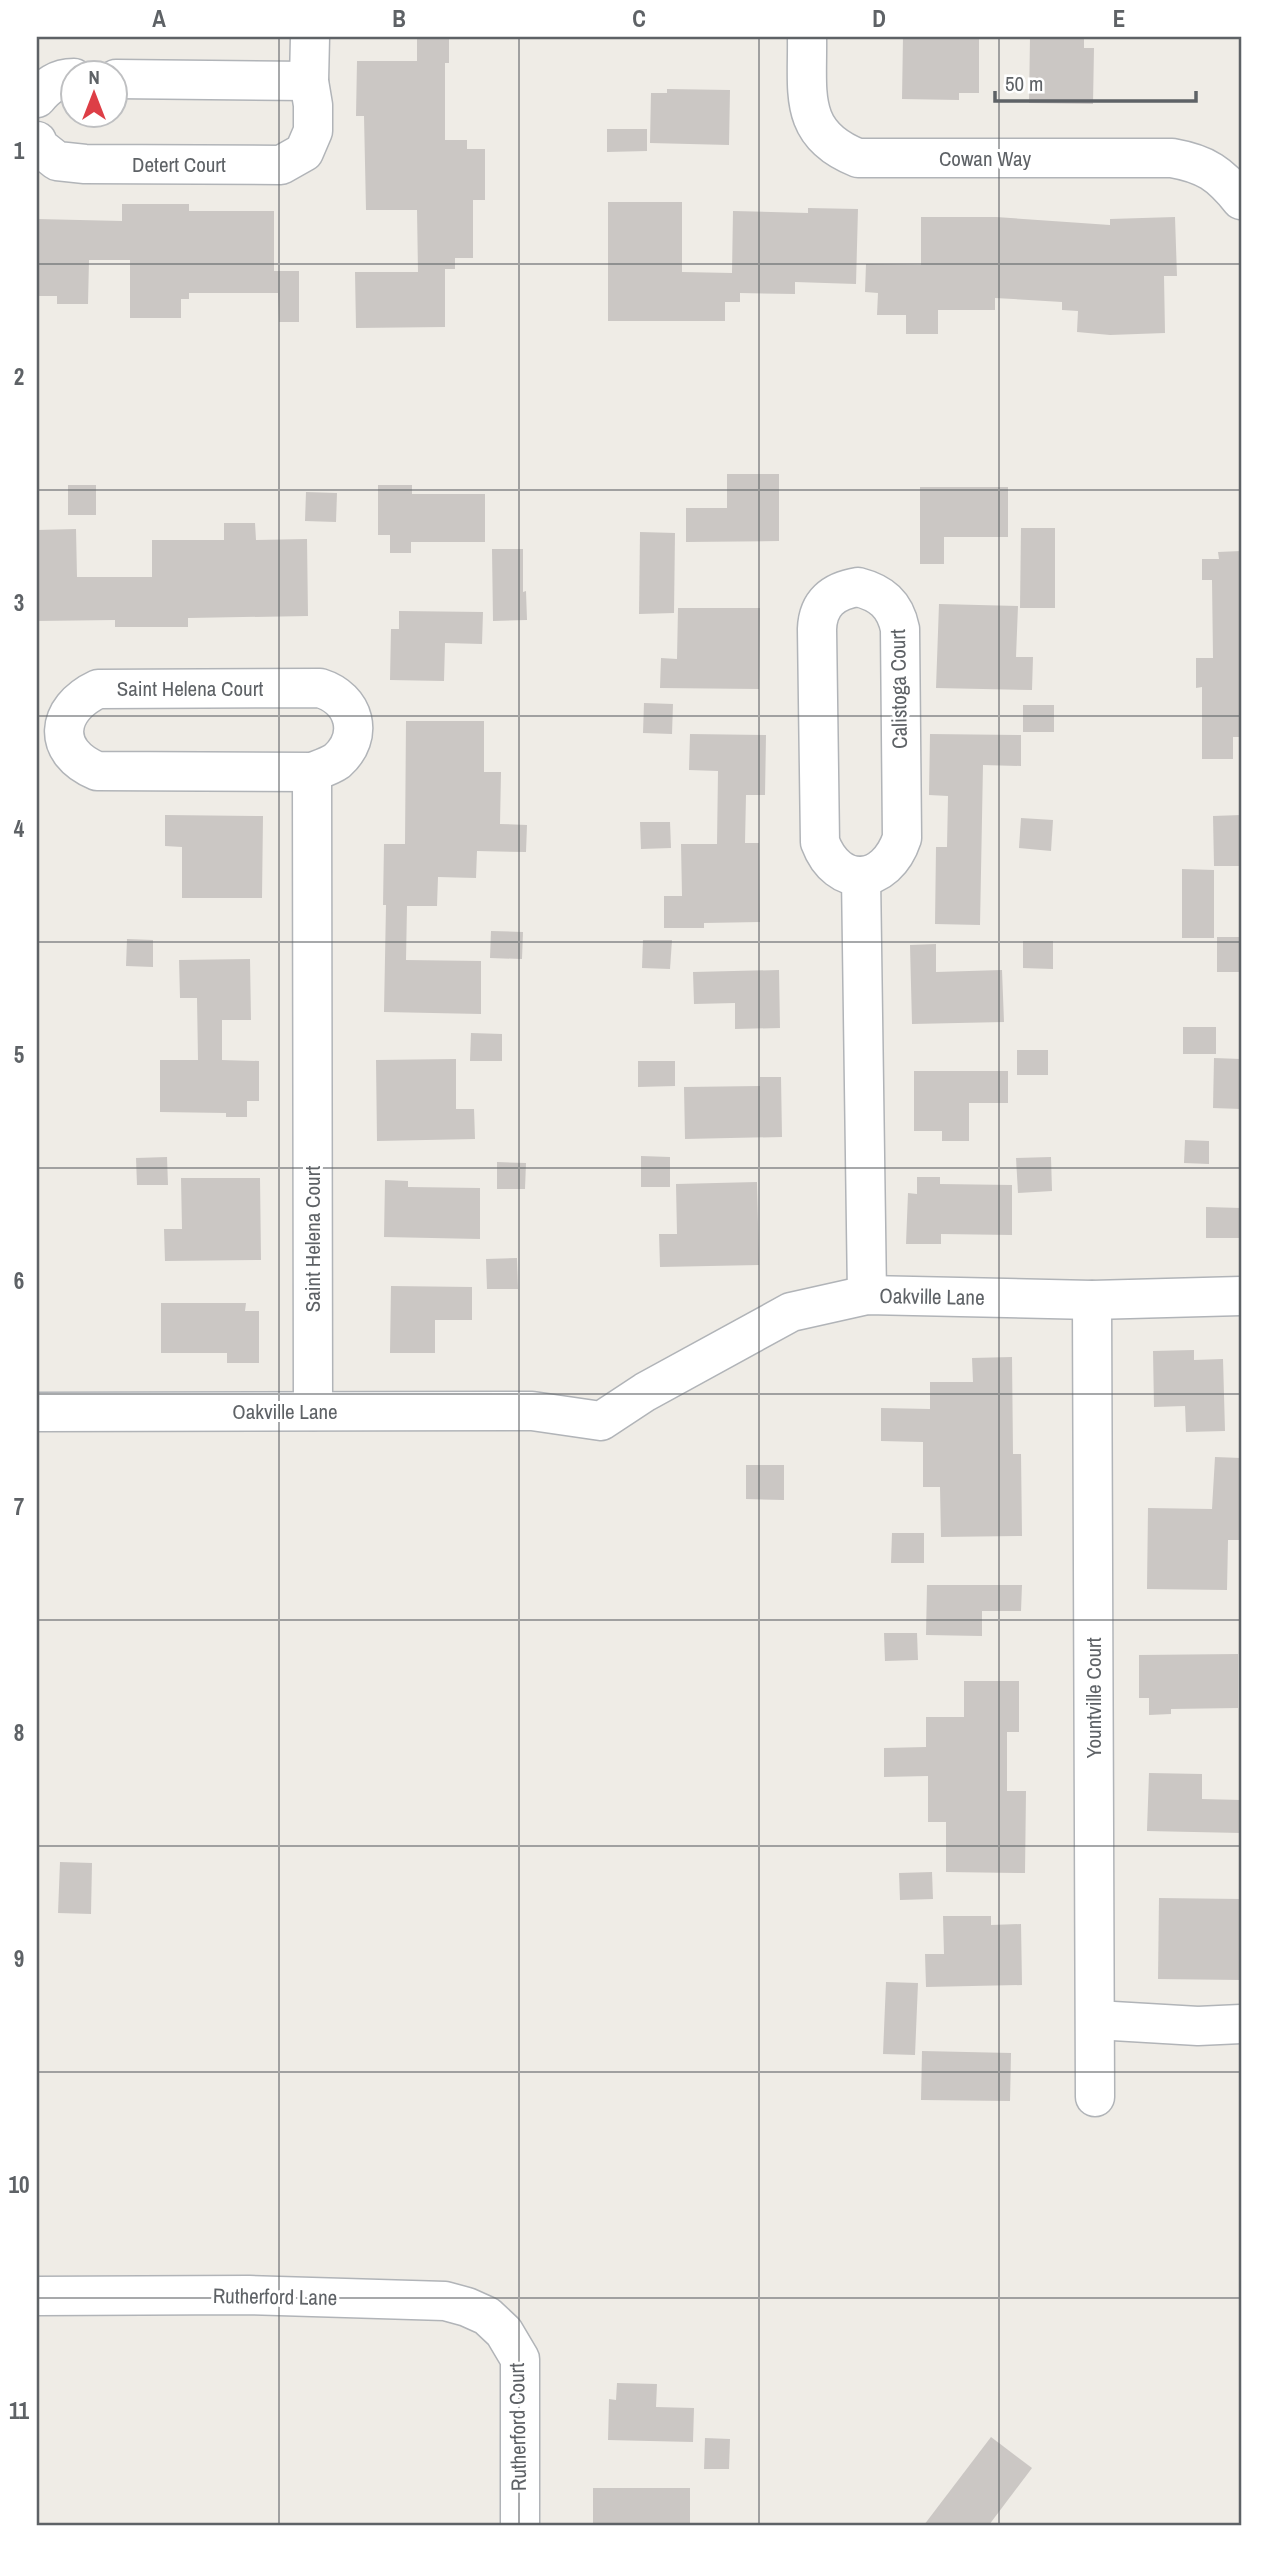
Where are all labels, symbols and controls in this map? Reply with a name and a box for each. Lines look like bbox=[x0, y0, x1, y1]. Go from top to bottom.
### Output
text: A bbox=[152, 3, 166, 34]
text: B bbox=[392, 3, 406, 34]
text: C bbox=[632, 3, 646, 34]
text: D bbox=[872, 3, 886, 34]
text: E bbox=[1113, 3, 1125, 34]
north arrow bbox=[60, 60, 130, 130]
scale bar bbox=[995, 60, 1196, 104]
text: N bbox=[88, 64, 100, 90]
text: 50 m bbox=[1005, 69, 1043, 98]
text: 1 bbox=[14, 135, 25, 166]
street label: Cowan Way bbox=[939, 144, 1031, 173]
street label: Detert Court bbox=[132, 150, 226, 179]
text: 2 bbox=[14, 361, 24, 392]
text: 3 bbox=[14, 587, 24, 618]
street label: Calistoga Court bbox=[883, 629, 914, 749]
street label: Saint Helena Court bbox=[117, 674, 263, 703]
text: 4 bbox=[14, 813, 25, 844]
text: 5 bbox=[14, 1039, 24, 1070]
street label: Saint Helena Court bbox=[298, 1166, 327, 1312]
text: 6 bbox=[14, 1265, 24, 1296]
street label: Oakville Lane bbox=[879, 1281, 985, 1312]
street label: Oakville Lane bbox=[232, 1397, 338, 1426]
text: 7 bbox=[14, 1491, 24, 1522]
street label: Yountville Court bbox=[1079, 1637, 1108, 1759]
text: 8 bbox=[14, 1717, 24, 1748]
text: 9 bbox=[14, 1943, 24, 1974]
text: 10 bbox=[9, 2169, 29, 2200]
street label: Rutherford Lane bbox=[213, 2281, 337, 2312]
street label: Rutherford Court bbox=[502, 2362, 533, 2491]
text: 11 bbox=[9, 2395, 29, 2426]

